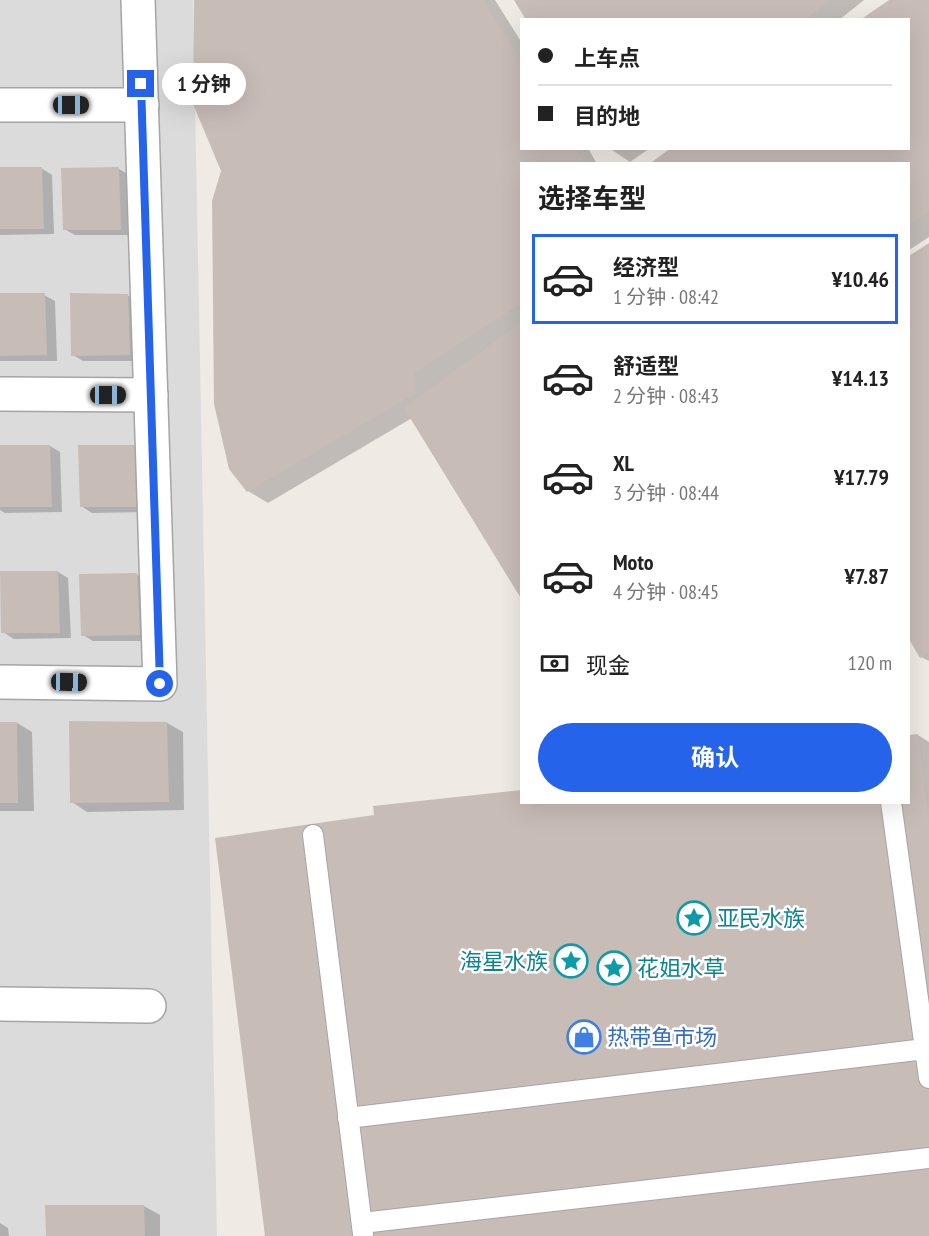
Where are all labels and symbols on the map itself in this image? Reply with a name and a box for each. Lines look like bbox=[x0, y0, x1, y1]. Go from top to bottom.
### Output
callout: 1 分钟 bbox=[162, 63, 246, 105]
route end bbox=[127, 70, 154, 97]
car bbox=[53, 96, 89, 114]
car bbox=[90, 386, 126, 404]
route start bbox=[146, 670, 173, 697]
car bbox=[51, 673, 87, 691]
place icon: 亚民水族 bbox=[676, 900, 712, 936]
place label: 亚民水族 bbox=[717, 904, 805, 932]
place icon: 海星水族 bbox=[553, 943, 589, 979]
place label: 海星水族 bbox=[460, 947, 548, 975]
place icon: 花姐水草 bbox=[596, 950, 632, 986]
place label: 花姐水草 bbox=[637, 954, 725, 982]
shop icon: 热带鱼市场 bbox=[566, 1019, 602, 1055]
place label: 热带鱼市场 bbox=[607, 1023, 717, 1051]

